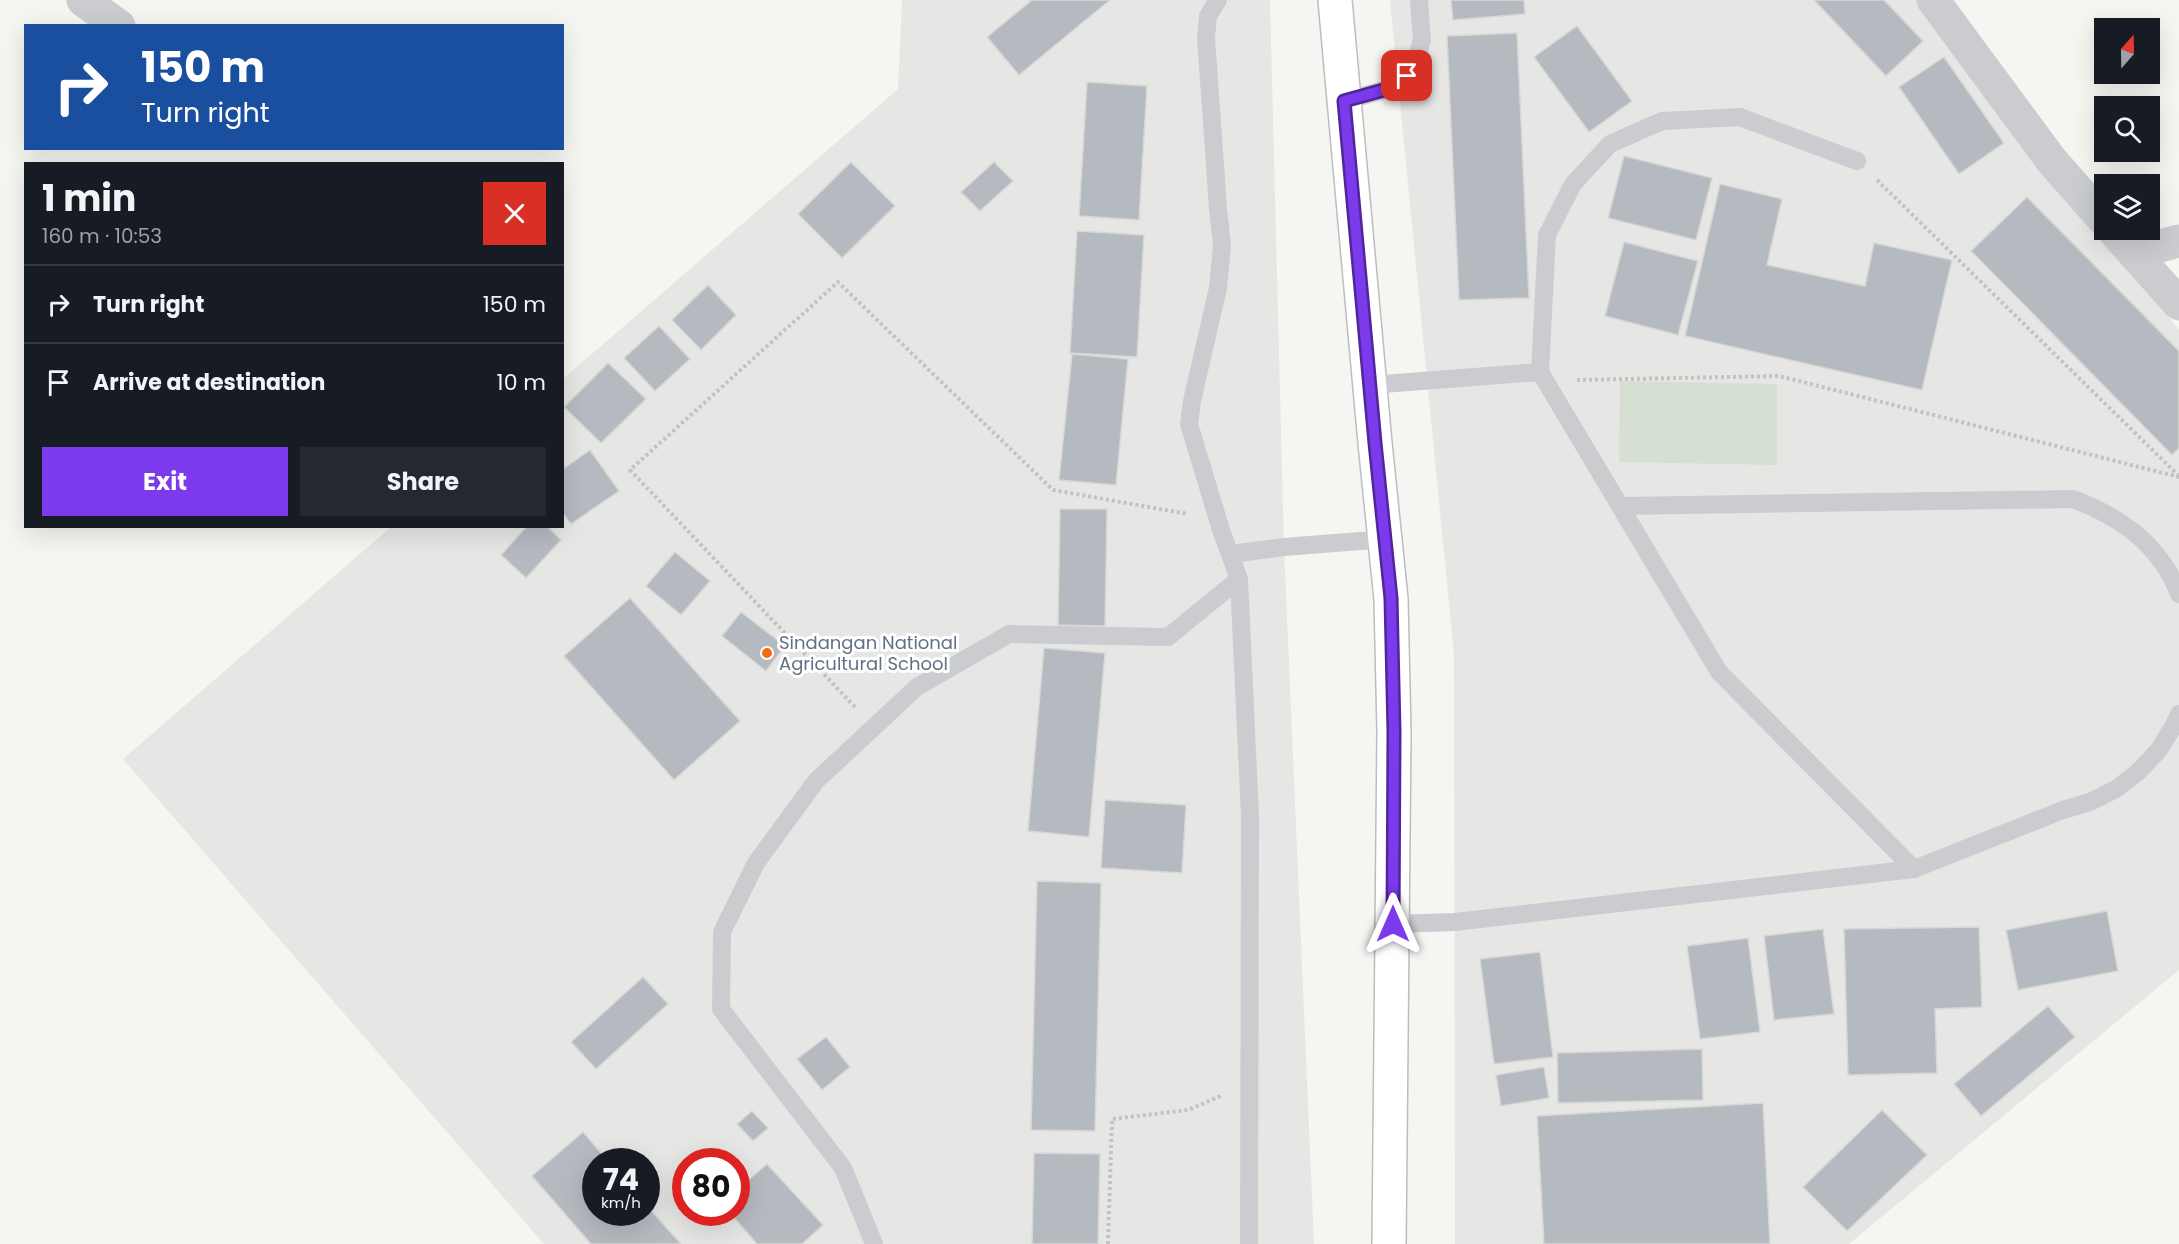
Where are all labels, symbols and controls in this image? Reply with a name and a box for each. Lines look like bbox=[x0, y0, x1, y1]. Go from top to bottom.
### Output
north arrow bbox=[2094, 18, 2160, 84]
map controls bbox=[2094, 18, 2160, 240]
text: 150 m bbox=[141, 38, 265, 97]
icon: right bbox=[42, 48, 120, 126]
pin bbox=[1381, 50, 1432, 101]
icon: arrive bbox=[1390, 59, 1423, 92]
text: Turn right bbox=[141, 94, 270, 131]
button: search bbox=[2094, 96, 2160, 162]
text: 1 min bbox=[42, 173, 136, 224]
button: layers bbox=[2094, 174, 2160, 240]
button: close bbox=[483, 182, 546, 245]
text: 160 m · 10:53 bbox=[42, 222, 162, 250]
icon: right bbox=[42, 288, 75, 321]
text: Turn right bbox=[93, 289, 204, 320]
text: 150 m bbox=[483, 289, 546, 320]
icon: arrive bbox=[42, 366, 75, 399]
text: Arrive at destination bbox=[93, 367, 325, 398]
text: 10 m bbox=[497, 367, 546, 398]
button: Exit bbox=[42, 447, 288, 516]
button: Share bbox=[300, 447, 546, 516]
place label: Sindangan National Agricultural School bbox=[779, 630, 957, 676]
marker: Sindangan National Agricultural School bbox=[760, 646, 774, 660]
position arrow bbox=[1361, 892, 1425, 956]
speed limit sign: 80 bbox=[672, 1148, 750, 1226]
text: 74 bbox=[603, 1158, 639, 1201]
text: km/h bbox=[601, 1192, 641, 1213]

